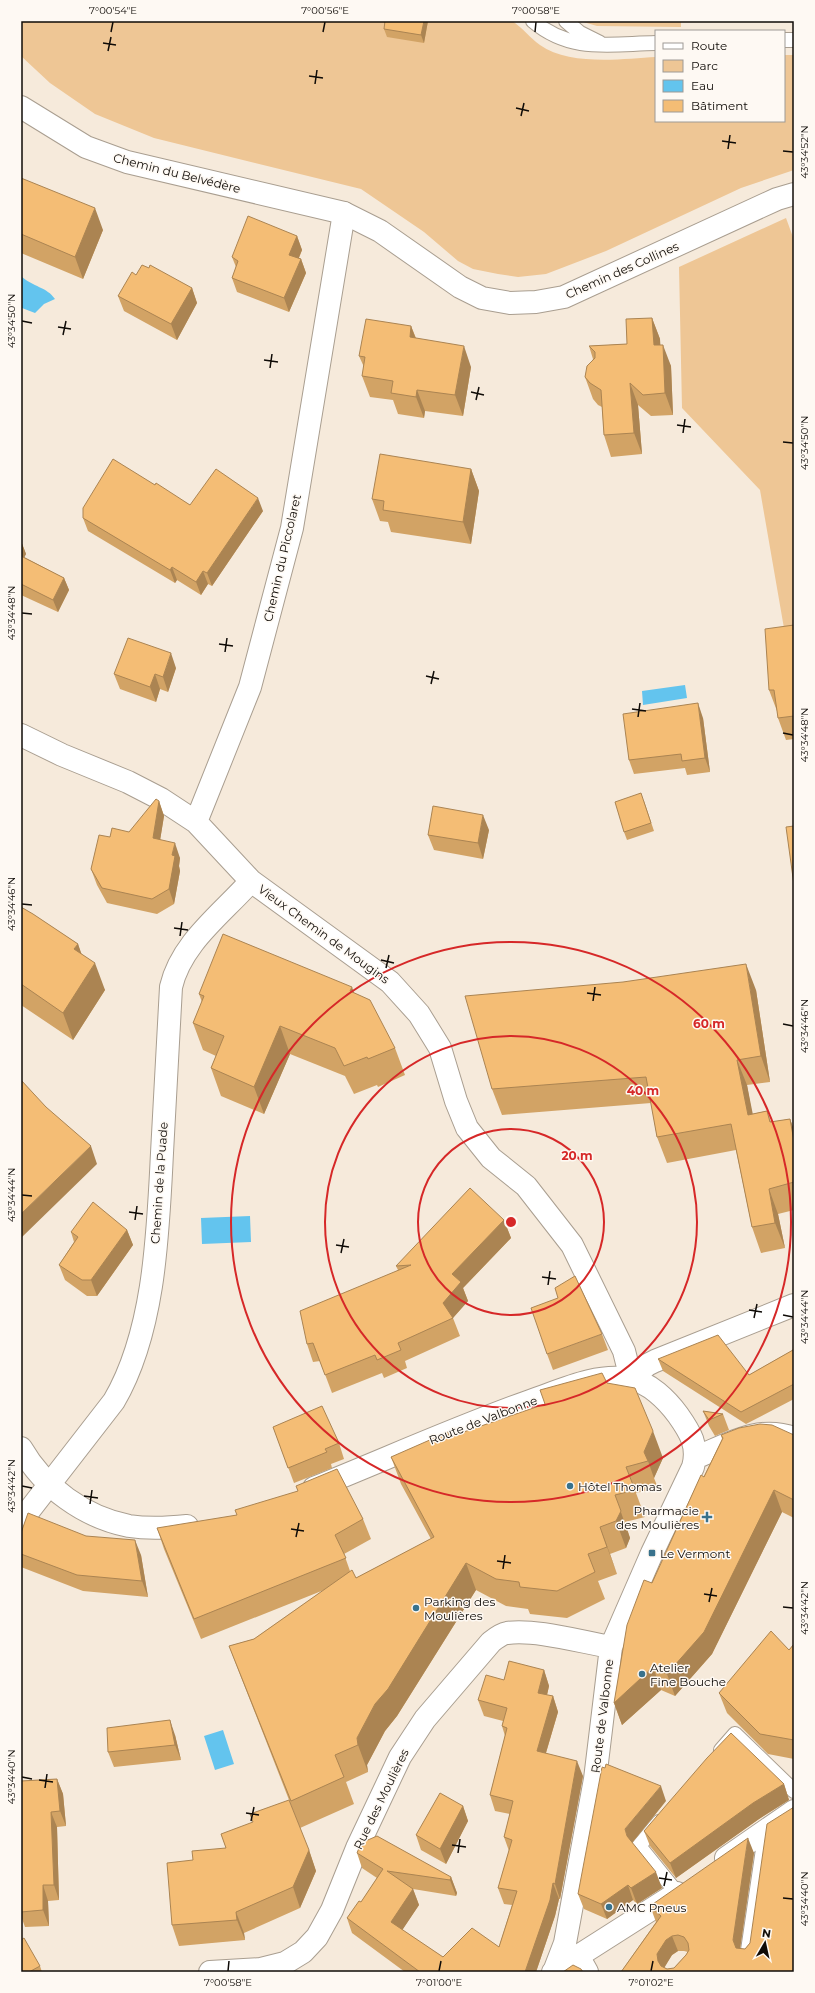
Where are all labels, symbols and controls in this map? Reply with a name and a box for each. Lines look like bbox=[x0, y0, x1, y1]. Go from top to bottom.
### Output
text: 7°00'54"E bbox=[89, 4, 137, 17]
text: 7°00'56"E bbox=[301, 4, 349, 17]
text: 7°00'58"E bbox=[512, 4, 560, 17]
legend bbox=[655, 30, 785, 122]
text: Route bbox=[691, 38, 727, 53]
text: Parc bbox=[691, 58, 718, 73]
text: Eau bbox=[691, 78, 714, 93]
text: Bâtiment bbox=[691, 98, 748, 113]
text: 43°34'52"N bbox=[798, 125, 811, 179]
street label: Chemin du Belvédère bbox=[112, 150, 242, 196]
street label: Chemin des Collines bbox=[563, 238, 681, 302]
text: 43°34'50"N bbox=[5, 294, 18, 348]
text: 43°34'50"N bbox=[798, 416, 811, 470]
street label: Chemin du Piccolaret bbox=[260, 493, 304, 623]
text: 43°34'48"N bbox=[5, 586, 18, 640]
text: 43°34'48"N bbox=[798, 708, 811, 762]
text: 43°34'46"N bbox=[5, 877, 18, 931]
street label: Vieux Chemin de Mougins bbox=[256, 881, 393, 987]
text: 43°34'46"N bbox=[798, 999, 811, 1053]
text: 60 m bbox=[693, 1016, 725, 1031]
text: 40 m bbox=[627, 1083, 659, 1098]
street label: Chemin de la Puade bbox=[147, 1122, 171, 1244]
text: 20 m bbox=[561, 1148, 593, 1163]
text: 43°34'44"N bbox=[5, 1168, 18, 1222]
centre of rings bbox=[504, 1215, 518, 1229]
text: 43°34'44"N bbox=[798, 1290, 811, 1344]
street label: Route de Valbonne bbox=[427, 1392, 539, 1448]
text: 43°34'42"N bbox=[5, 1459, 18, 1513]
place label: Hôtel Thomas bbox=[578, 1479, 662, 1494]
marker: Hôtel Thomas bbox=[565, 1481, 575, 1491]
place label: Pharmacie des Moulières bbox=[616, 1503, 699, 1532]
marker: Pharmacie des Moulières bbox=[702, 1512, 712, 1522]
place label: Le Vermont bbox=[660, 1546, 730, 1561]
marker: Le Vermont bbox=[647, 1548, 657, 1558]
text: 43°34'42"N bbox=[798, 1581, 811, 1635]
place label: Parking des Moulières bbox=[424, 1594, 495, 1623]
marker: Parking des Moulières bbox=[411, 1603, 421, 1613]
street label: Route de Valbonne bbox=[588, 1658, 616, 1774]
place label: Atelier Fine Bouche bbox=[650, 1660, 726, 1689]
marker: Atelier Fine Bouche bbox=[637, 1669, 647, 1679]
street label: Rue des Moulières bbox=[350, 1746, 412, 1852]
text: 43°34'40"N bbox=[5, 1749, 18, 1805]
text: 43°34'40"N bbox=[798, 1871, 811, 1927]
place label: AMC Pneus bbox=[617, 1900, 686, 1915]
marker: AMC Pneus bbox=[604, 1902, 614, 1912]
north arrow bbox=[745, 1923, 785, 1963]
text: N bbox=[761, 1926, 772, 1941]
text: 7°00'58"E bbox=[204, 1976, 252, 1989]
text: 7°01'00"E bbox=[416, 1976, 462, 1989]
text: 7°01'02"E bbox=[628, 1976, 674, 1989]

